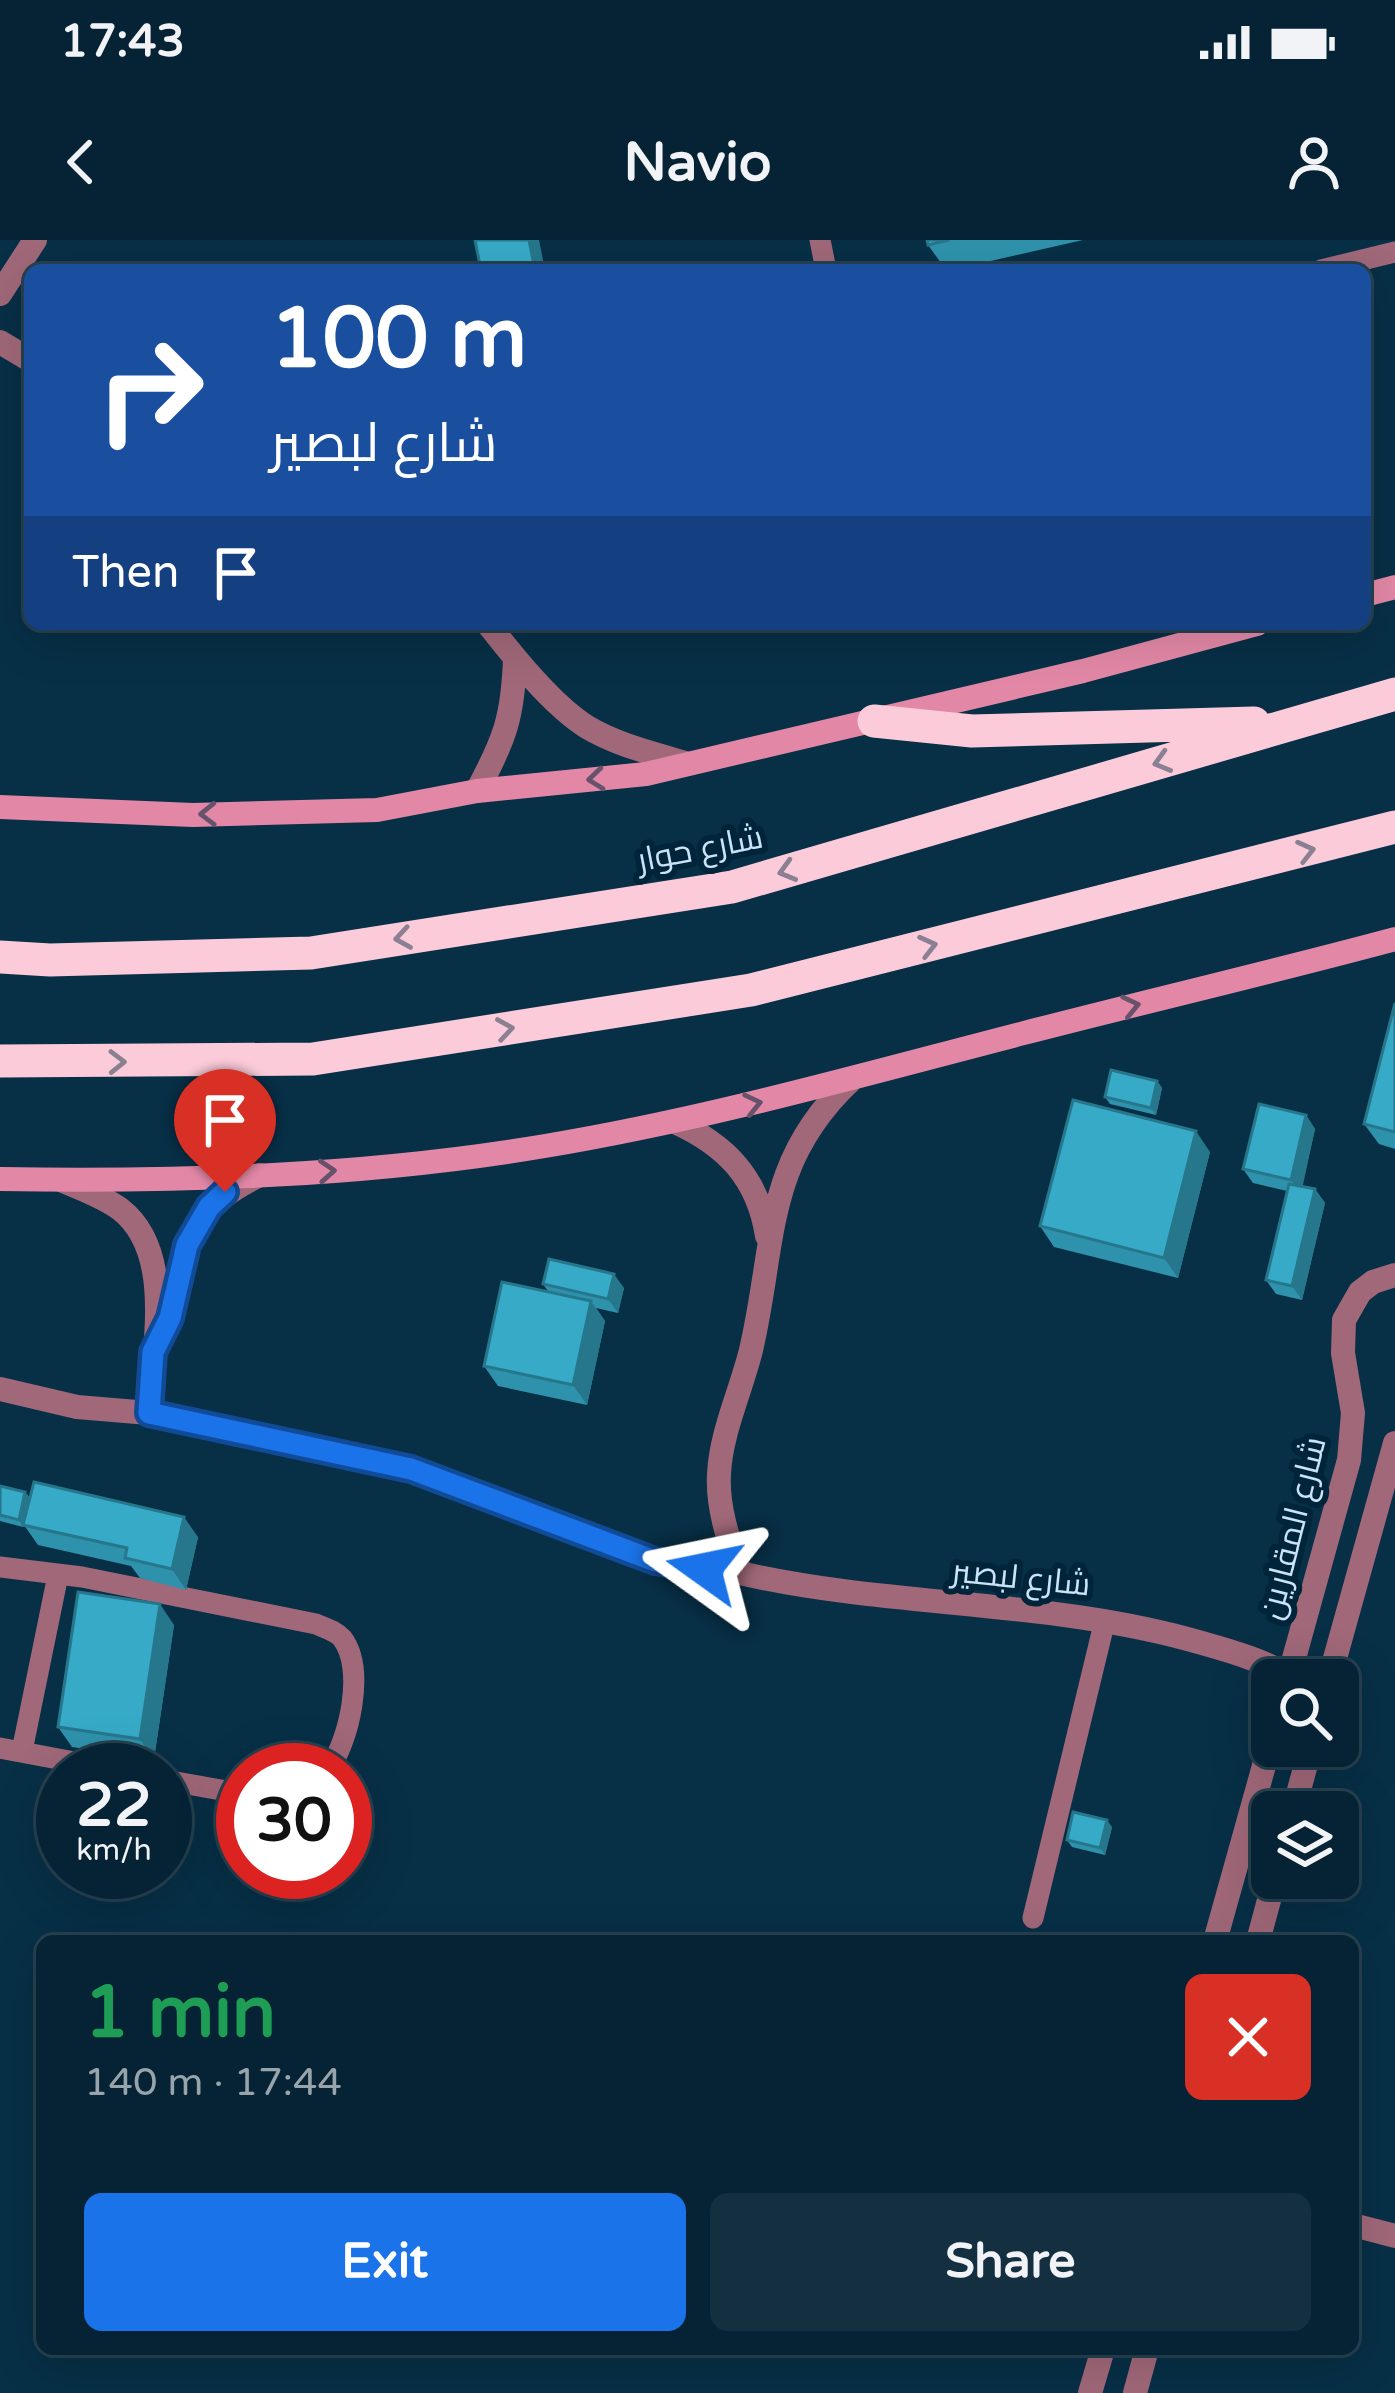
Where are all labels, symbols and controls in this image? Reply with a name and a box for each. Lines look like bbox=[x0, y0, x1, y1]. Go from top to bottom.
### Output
text: 17:43 bbox=[60, 15, 185, 69]
icon: back bbox=[48, 129, 114, 195]
icon: person bbox=[1281, 129, 1347, 195]
text: Navio bbox=[623, 130, 772, 195]
text: 100 m bbox=[270, 289, 527, 390]
icon: right bbox=[72, 312, 228, 468]
text: شارع لبصير bbox=[270, 411, 498, 476]
icon: arrive bbox=[203, 540, 269, 606]
text: Then bbox=[72, 546, 179, 600]
one-way arrow bbox=[1152, 748, 1173, 773]
one-way arrow bbox=[586, 766, 605, 791]
one-way arrow bbox=[198, 801, 217, 827]
street label: شارع حوار bbox=[632, 818, 767, 883]
one-way arrow bbox=[1296, 840, 1316, 865]
one-way arrow bbox=[777, 857, 798, 882]
one-way arrow bbox=[394, 924, 413, 950]
one-way arrow bbox=[917, 935, 938, 960]
one-way arrow bbox=[1120, 995, 1140, 1020]
one-way arrow bbox=[495, 1017, 514, 1043]
one-way arrow bbox=[109, 1049, 127, 1075]
pin bbox=[174, 1069, 276, 1192]
icon: arrive bbox=[192, 1087, 258, 1153]
one-way arrow bbox=[742, 1092, 763, 1117]
one-way arrow bbox=[318, 1158, 337, 1184]
street label: شارع المقارين bbox=[1251, 1433, 1336, 1624]
position arrow bbox=[641, 1506, 767, 1632]
street label: شارع لبصير bbox=[948, 1551, 1092, 1607]
map controls bbox=[1251, 1659, 1359, 1899]
button: search bbox=[1251, 1659, 1359, 1767]
speed limit sign: 30 bbox=[216, 1743, 372, 1899]
text: 22 bbox=[76, 1770, 152, 1842]
button: layers bbox=[1251, 1791, 1359, 1899]
text: km/h bbox=[76, 1832, 152, 1869]
text: 1 min bbox=[84, 1970, 276, 2057]
button: close bbox=[1185, 1974, 1311, 2100]
text: 140 m · 17:44 bbox=[84, 2059, 342, 2106]
button: Exit bbox=[84, 2193, 686, 2331]
button: Share bbox=[710, 2193, 1311, 2331]

